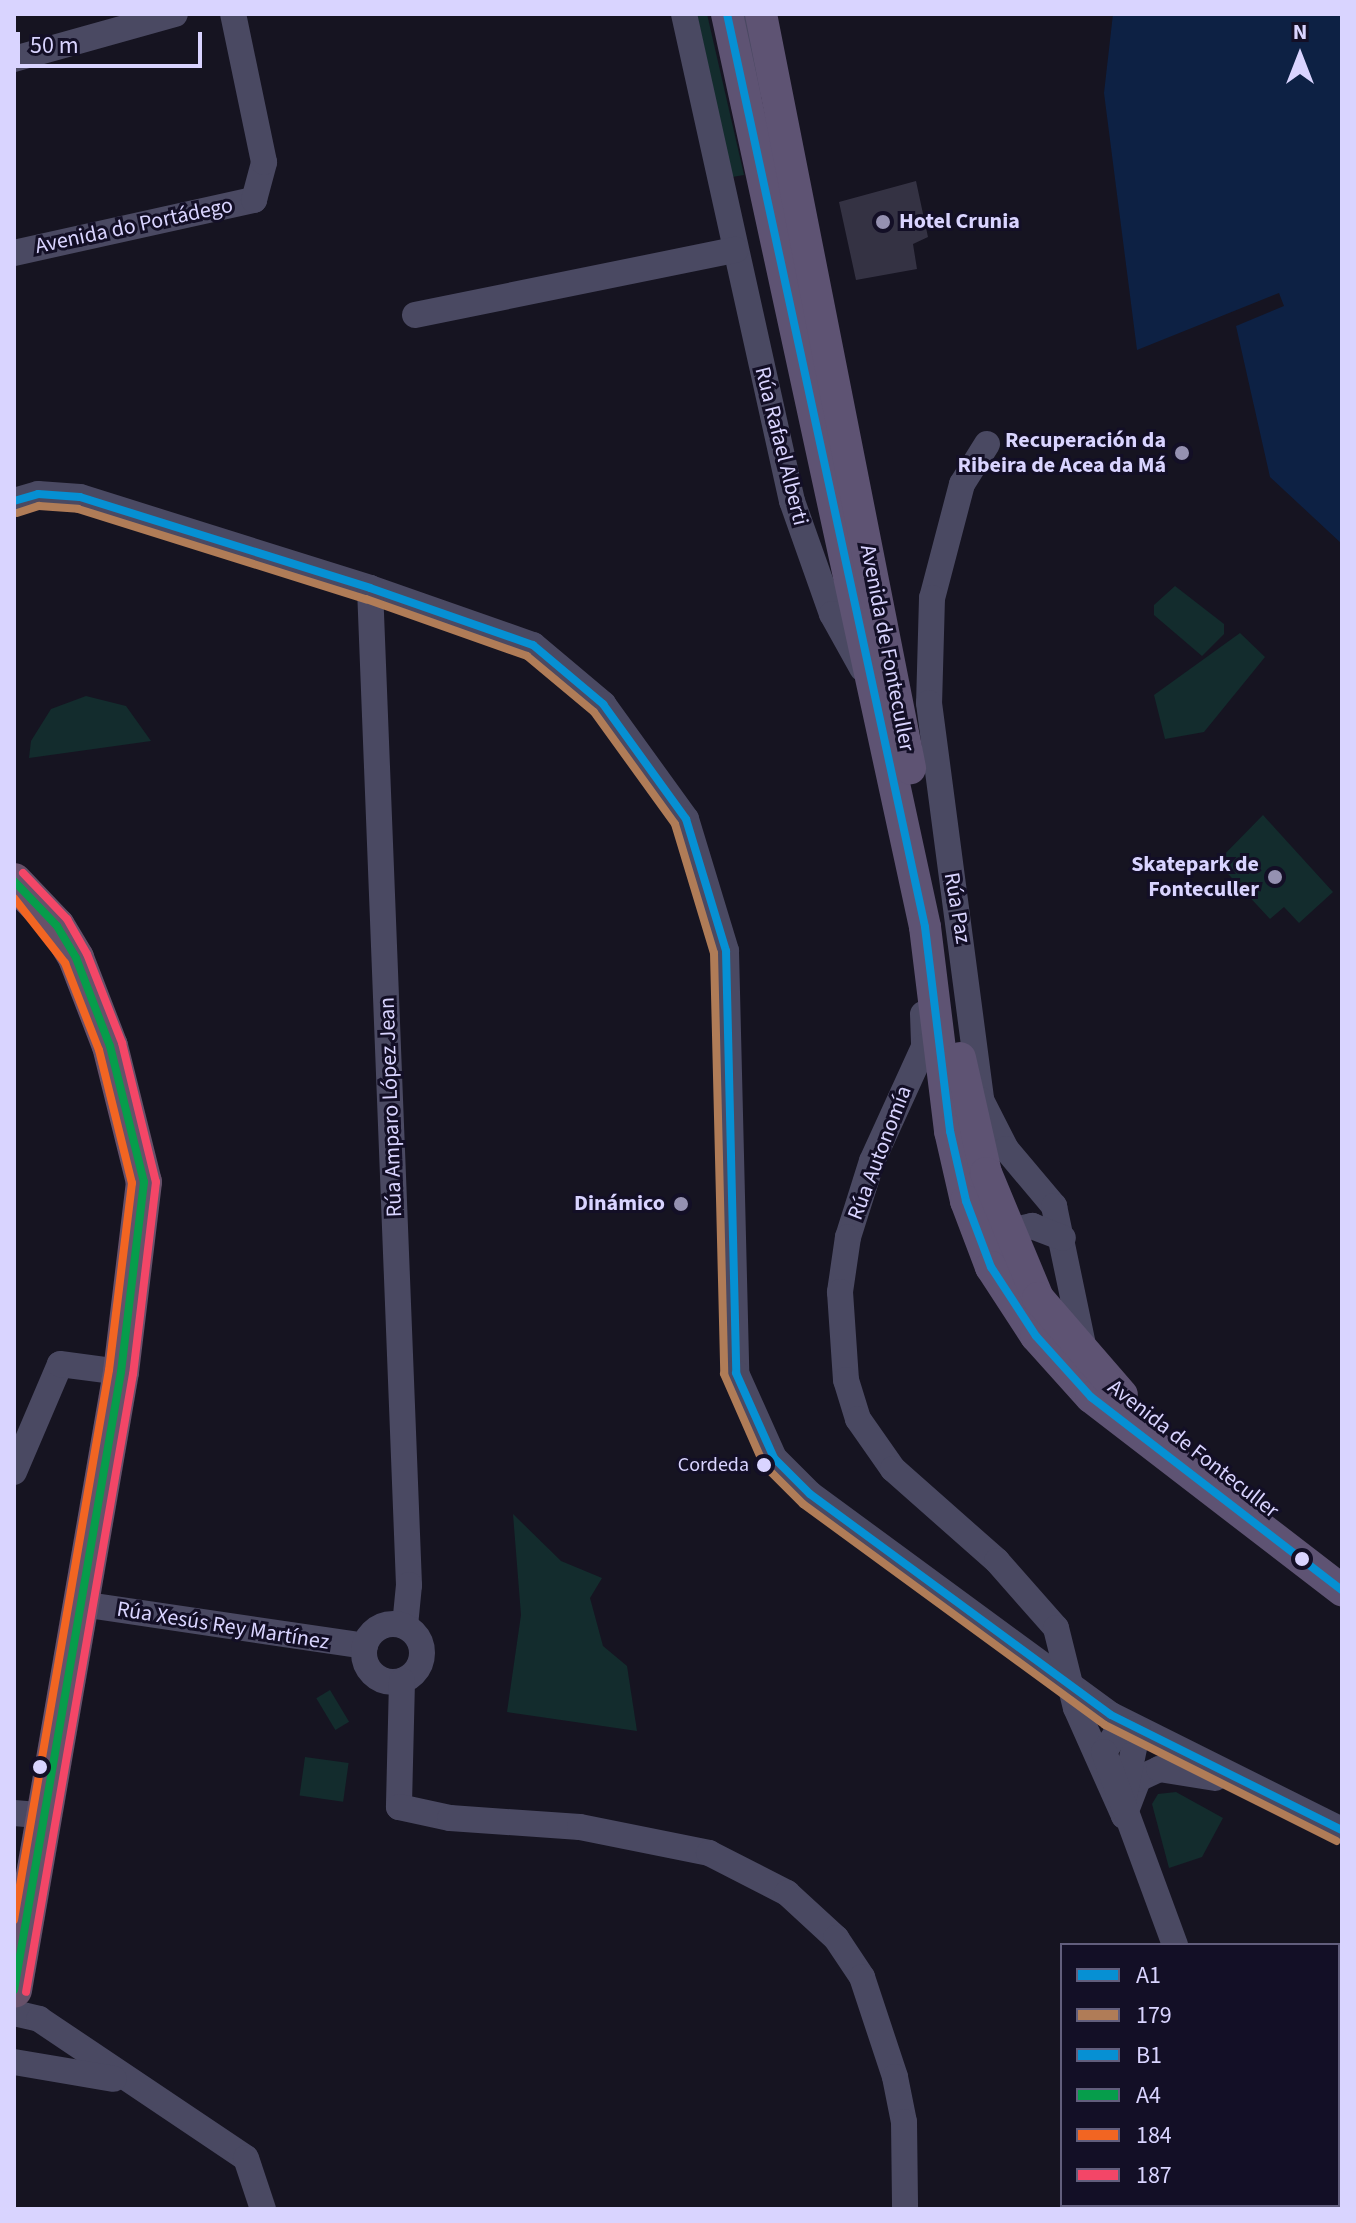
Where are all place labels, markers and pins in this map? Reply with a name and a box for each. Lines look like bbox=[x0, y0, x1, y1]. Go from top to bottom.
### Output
place label: Hotel Crunia bbox=[899, 209, 1020, 235]
marker: Hotel Crunia bbox=[874, 213, 892, 231]
place label: Recuperación da Ribeira de Acea da Má bbox=[957, 427, 1166, 478]
marker: Recuperación da Ribeira de Acea da Má bbox=[1173, 444, 1191, 462]
place label: Skatepark de Fonteculler bbox=[1131, 851, 1259, 902]
marker: Skatepark de Fonteculler bbox=[1266, 868, 1284, 886]
place label: Dinámico bbox=[574, 1191, 665, 1217]
marker: Dinámico bbox=[672, 1195, 690, 1213]
place label: Cordeda bbox=[678, 1453, 749, 1477]
marker: Cordeda bbox=[756, 1457, 772, 1473]
unlabelled marker bbox=[1294, 1551, 1310, 1567]
unlabelled marker bbox=[32, 1759, 48, 1775]

